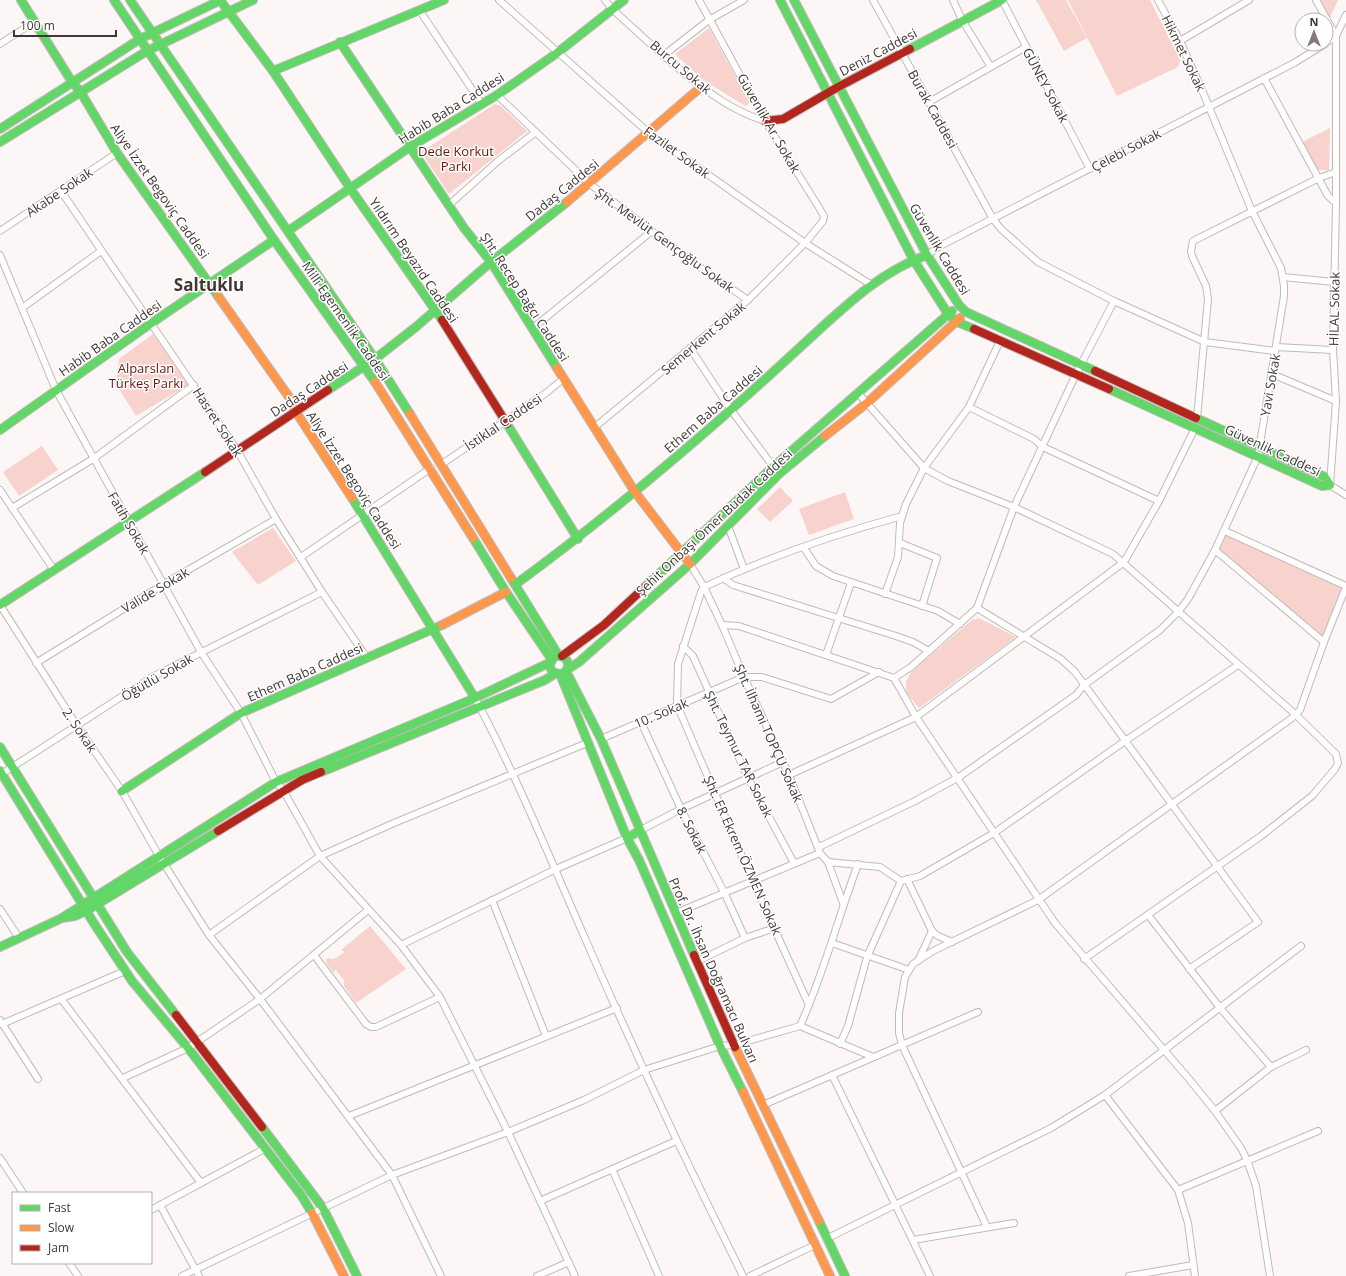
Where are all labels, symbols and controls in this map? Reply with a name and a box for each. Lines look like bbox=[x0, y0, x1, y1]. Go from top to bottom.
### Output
scale bar bbox=[14, 12, 116, 38]
street label: Hikmet Sokak bbox=[1158, 12, 1210, 94]
north arrow bbox=[1294, 12, 1334, 52]
text: N bbox=[1310, 14, 1318, 29]
text: 100 m bbox=[20, 17, 55, 34]
street label: Deniz Caddesi bbox=[836, 24, 920, 80]
street label: Burcu Sokak bbox=[646, 36, 716, 98]
street label: GÜNEY Sokak bbox=[1019, 44, 1073, 126]
street label: Burak Caddesi bbox=[904, 66, 962, 152]
street label: Habib Baba Caddesi bbox=[395, 68, 507, 148]
street label: Güvenlik Ar. Sokak bbox=[733, 70, 805, 176]
street label: Aliye İzzet Begoviç Caddesi bbox=[106, 120, 214, 262]
street label: Fazilet Sokak bbox=[640, 122, 714, 182]
street label: Çelebi Sokak bbox=[1088, 124, 1164, 176]
park label: Dede Korkut Parkı bbox=[418, 142, 494, 175]
street label: Dadaş Caddesi bbox=[522, 155, 602, 225]
street label: Akabe Sokak bbox=[22, 163, 96, 221]
street label: Şht. Mevlüt Gençoğlu Sokak bbox=[592, 183, 738, 297]
street label: Yıldırım Beyazıd Caddesi bbox=[365, 194, 463, 326]
street label: Güvenlik Caddesi bbox=[905, 200, 975, 298]
street label: Şht. Recep Bağcı Caddesi bbox=[477, 229, 573, 365]
street label: Millî Egemenlik Caddesi bbox=[298, 258, 394, 384]
street label: HİLAL Sokak bbox=[1324, 272, 1344, 346]
district label: Saltuklu bbox=[174, 273, 244, 296]
street label: Habib Baba Caddesi bbox=[55, 296, 165, 380]
street label: Semerkent Sokak bbox=[657, 297, 749, 379]
street label: Yavi Sokak bbox=[1256, 352, 1284, 418]
street label: Dadaş Caddesi bbox=[267, 357, 351, 421]
park label: Alparslan Türkeş Parkı bbox=[109, 359, 183, 392]
street label: Ethem Baba Caddesi bbox=[660, 361, 766, 457]
street label: Hasret Sokak bbox=[189, 384, 247, 460]
street label: İstiklal Caddesi bbox=[461, 389, 545, 455]
street label: Aliye İzzet Begoviç Caddesi bbox=[303, 408, 405, 552]
street label: Güvenlik Caddesi bbox=[1222, 420, 1324, 480]
street label: Şehit Onbaşı Ömer Budak Caddesi bbox=[632, 445, 796, 599]
street label: Fatih Sokak bbox=[104, 489, 154, 558]
street label: Valide Sokak bbox=[118, 563, 192, 617]
street label: Ethem Baba Caddesi bbox=[244, 638, 366, 706]
street label: Öğütlü Sokak bbox=[118, 649, 196, 705]
street label: Şht. İlhami TOPÇU Sokak bbox=[730, 661, 808, 805]
street label: Şht. Teymur TAR Sokak bbox=[700, 688, 778, 820]
street label: 10. Sokak bbox=[631, 693, 691, 733]
street label: 2. Sokak bbox=[59, 704, 102, 756]
street label: Şht. ER Ekrem ÖZMEN Sokak bbox=[700, 772, 786, 938]
street label: 8. Sokak bbox=[673, 804, 711, 857]
street label: Prof. Dr. İhsan Doğramacı Bulvarı bbox=[665, 875, 763, 1065]
legend bbox=[12, 1192, 152, 1264]
text: Fast bbox=[48, 1199, 71, 1216]
text: Slow bbox=[48, 1219, 75, 1236]
text: Jam bbox=[47, 1239, 69, 1256]

